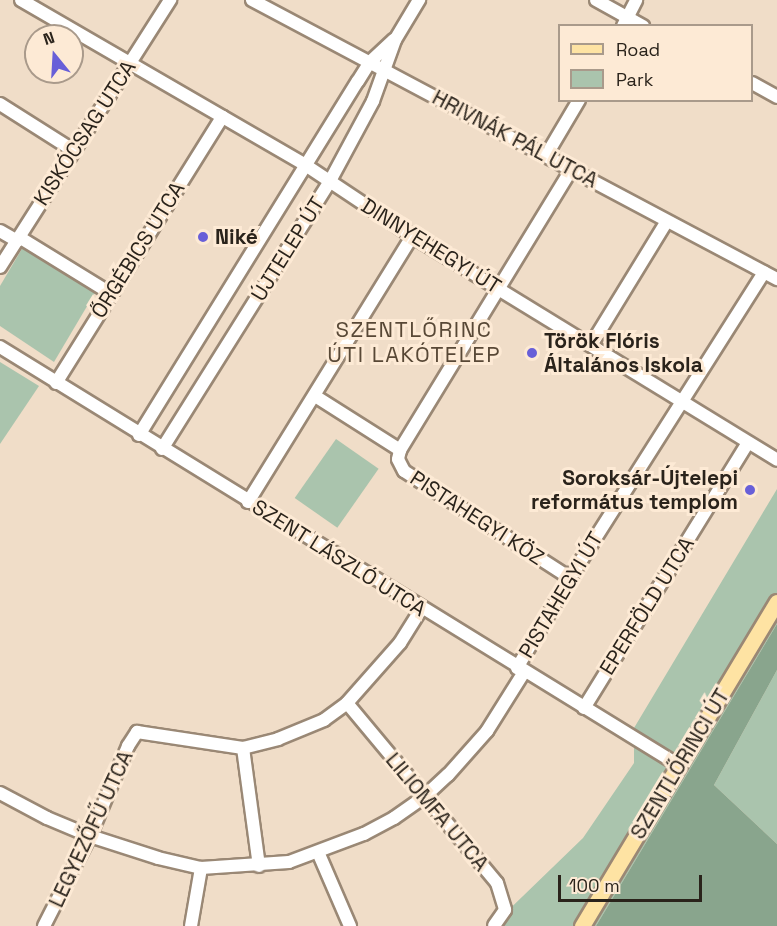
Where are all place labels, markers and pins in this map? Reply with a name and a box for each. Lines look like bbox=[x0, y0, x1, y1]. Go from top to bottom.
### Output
place label: Niké bbox=[215, 224, 258, 250]
marker: Niké bbox=[196, 230, 210, 244]
place label: Török Flóris Általános Iskola bbox=[544, 328, 703, 378]
marker: Török Flóris Általános Iskola bbox=[525, 346, 539, 360]
place label: Soroksár-Újtelepi református templom bbox=[531, 465, 738, 515]
marker: Soroksár-Újtelepi református templom bbox=[743, 483, 757, 497]

